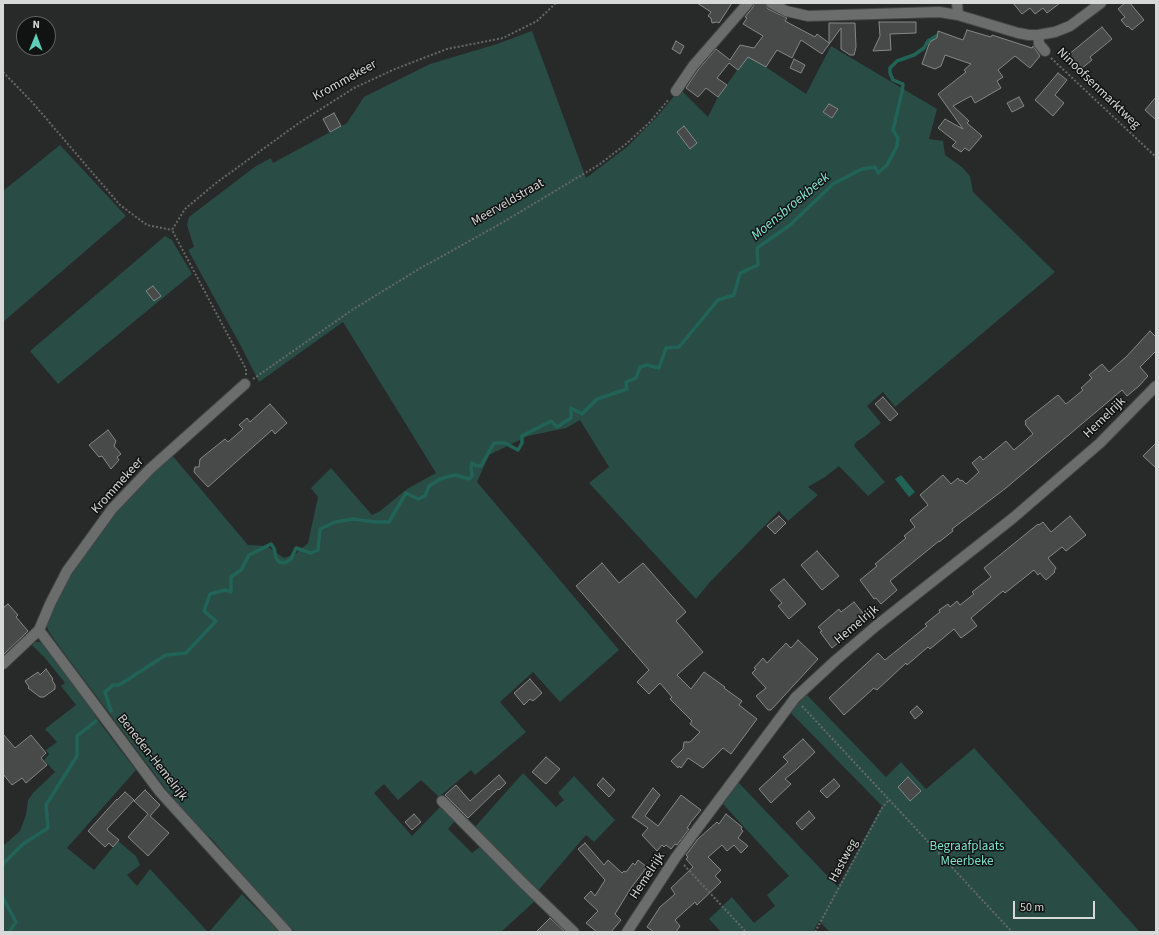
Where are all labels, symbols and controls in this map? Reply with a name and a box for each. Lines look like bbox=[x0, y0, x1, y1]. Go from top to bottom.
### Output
north arrow bbox=[16, 16, 56, 56]
text: N bbox=[32, 17, 40, 32]
street label: Ninoofsenmarktweg bbox=[1053, 45, 1143, 133]
street label: Krommekeer bbox=[310, 57, 380, 105]
water label: Moensbroekbeek bbox=[748, 169, 834, 245]
street label: Meerveldstraat bbox=[469, 176, 547, 230]
street label: Hemelrijk bbox=[1081, 394, 1129, 442]
street label: Krommekeer bbox=[89, 455, 147, 517]
street label: Hemelrijk bbox=[832, 602, 882, 648]
street label: Beneden-Hemelrijk bbox=[113, 712, 191, 804]
street label: Hastweg bbox=[826, 837, 862, 885]
park label: Begraafplaats Meerbeke bbox=[930, 839, 1004, 870]
street label: Hemelrijk bbox=[627, 850, 669, 902]
scale bar bbox=[1015, 893, 1097, 919]
text: 50 m bbox=[1020, 899, 1044, 916]

